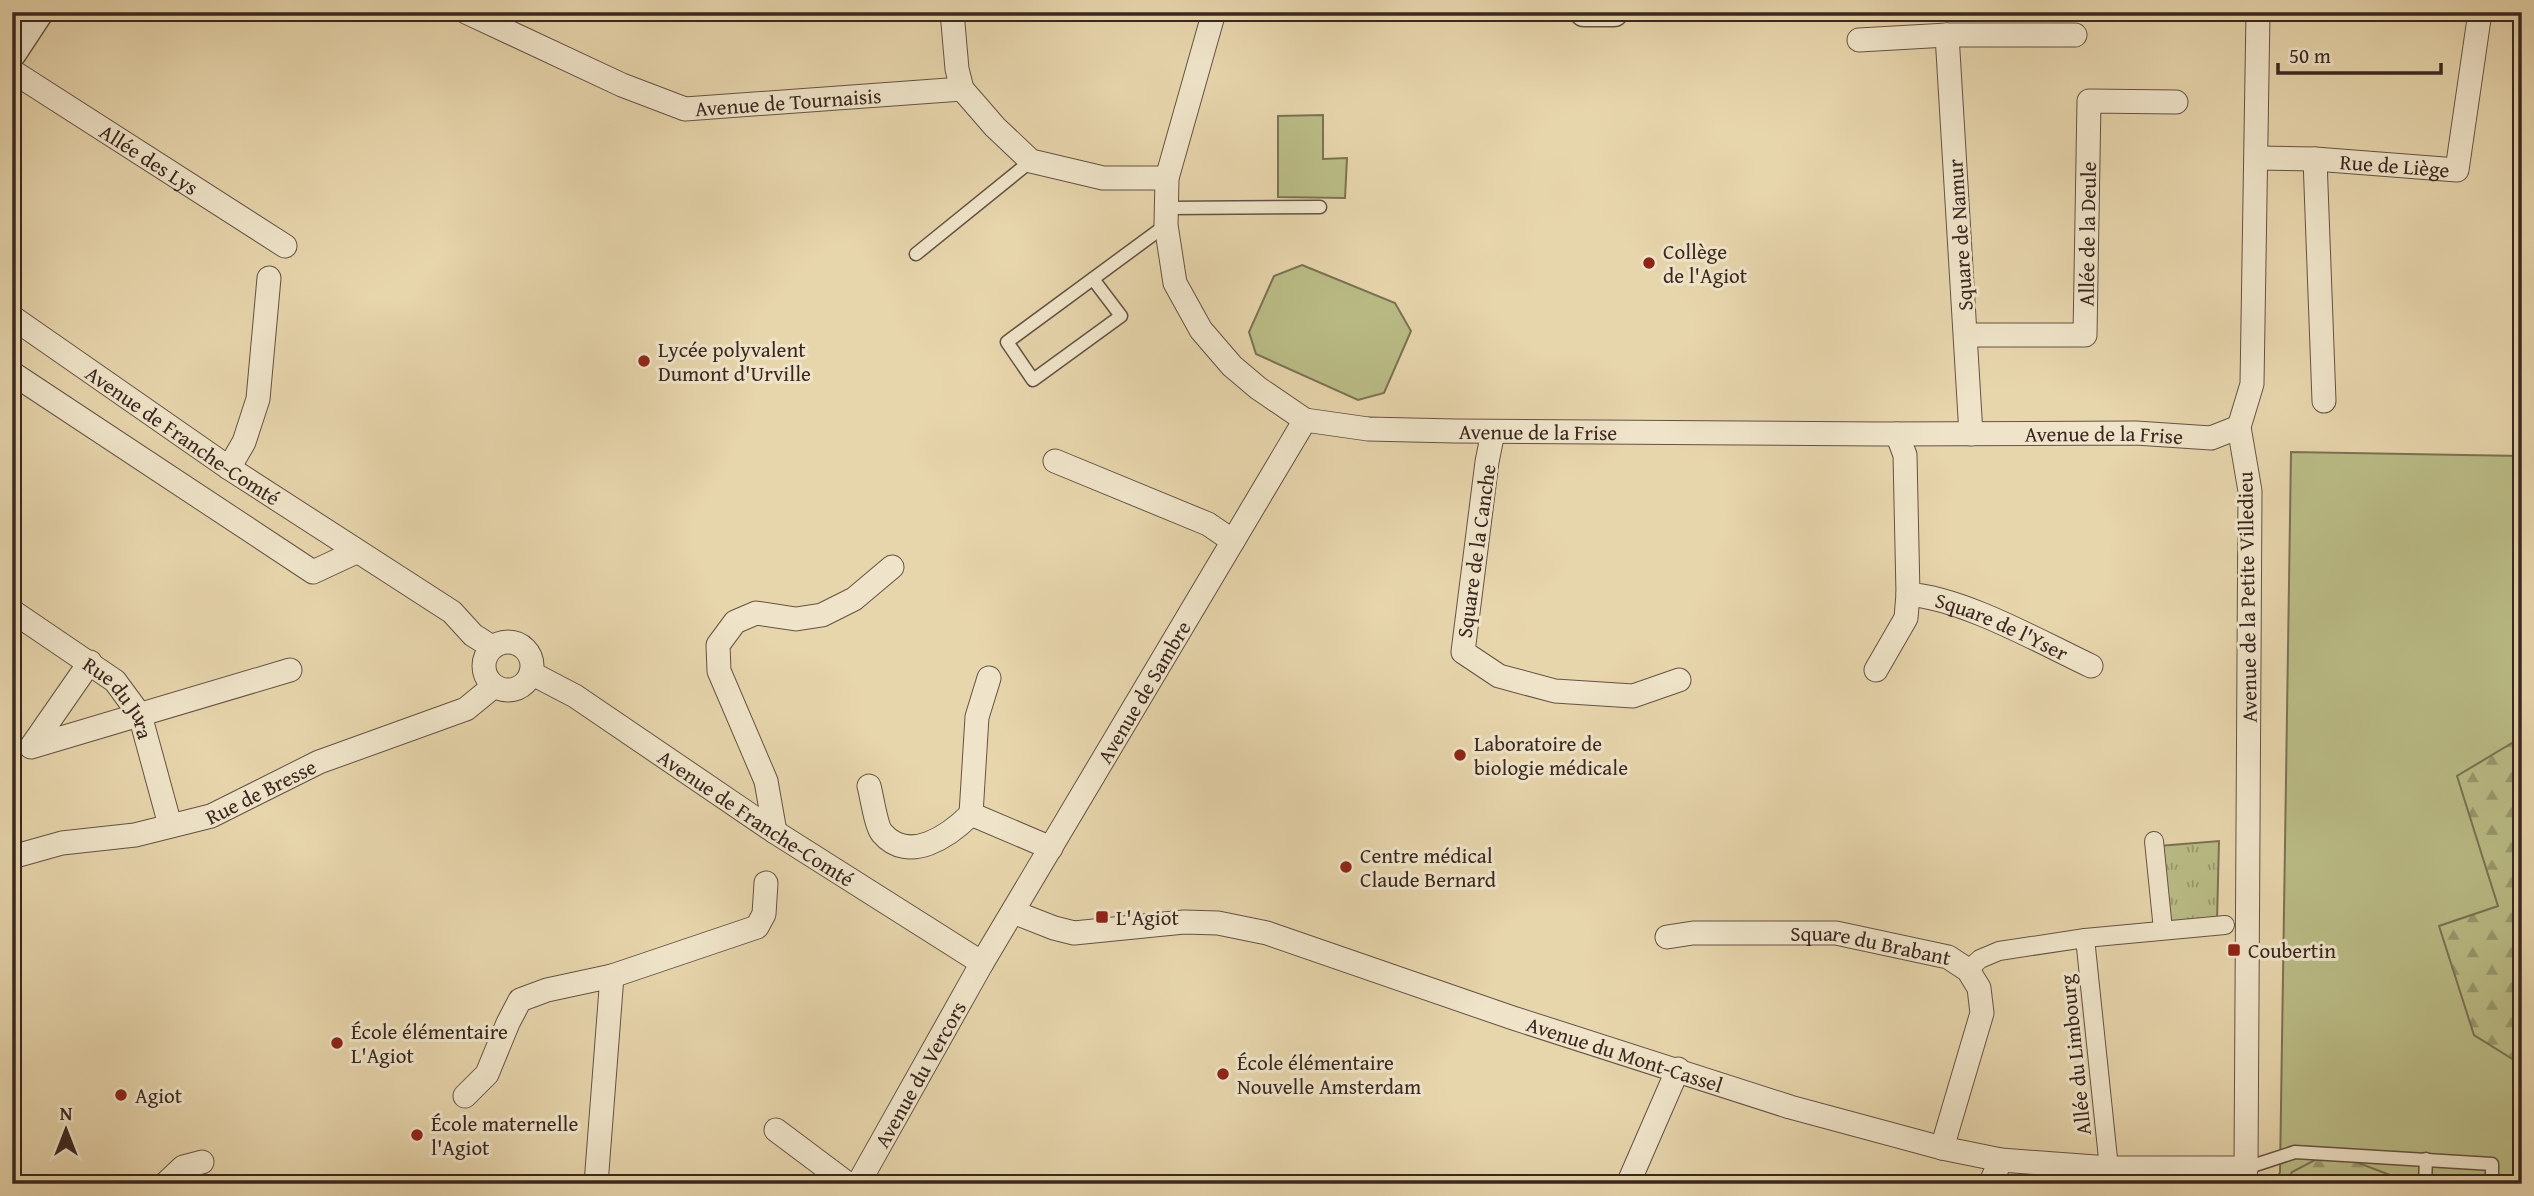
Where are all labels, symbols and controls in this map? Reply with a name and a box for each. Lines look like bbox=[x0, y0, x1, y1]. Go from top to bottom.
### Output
scale bar bbox=[2278, 32, 2441, 76]
text: 50 m bbox=[2289, 40, 2331, 71]
street label: Avenue de Tournaisis bbox=[694, 79, 882, 124]
street label: Allée des Lys bbox=[94, 116, 205, 202]
street label: Rue de Liège bbox=[2339, 145, 2451, 185]
street label: Square de Namur bbox=[1939, 158, 1981, 312]
street label: Allée de la Deule bbox=[2070, 161, 2103, 307]
place label: Collège de l'Agiot bbox=[1663, 236, 1748, 291]
marker: Collège de l'Agiot bbox=[1641, 255, 1657, 271]
place label: Lycée polyvalent Dumont d'Urville bbox=[658, 334, 811, 389]
marker: Lycée polyvalent Dumont d'Urville bbox=[636, 353, 652, 369]
street label: Avenue de Franche-Comté bbox=[80, 357, 287, 513]
street label: Avenue de la Frise bbox=[1459, 416, 1617, 448]
street label: Avenue de la Frise bbox=[2025, 418, 2184, 452]
street label: Square de la Canche bbox=[1448, 462, 1504, 640]
street label: Avenue de la Petite Villedieu bbox=[2229, 470, 2265, 723]
street label: Square de l'Yser bbox=[1932, 584, 2074, 668]
street label: Avenue de Sambre bbox=[1089, 614, 1198, 769]
street label: Rue du Jura bbox=[77, 648, 161, 742]
place label: Laboratoire de biologie médicale bbox=[1474, 728, 1628, 783]
street label: Avenue de Franche-Comté bbox=[652, 741, 861, 894]
marker: Laboratoire de biologie médicale bbox=[1452, 747, 1468, 763]
street label: Rue de Bresse bbox=[200, 750, 321, 832]
place label: Centre médical Claude Bernard bbox=[1360, 840, 1497, 895]
marker: Centre médical Claude Bernard bbox=[1338, 859, 1354, 875]
place label: L'Agiot bbox=[1116, 902, 1179, 933]
marker: L'Agiot bbox=[1094, 909, 1110, 925]
street label: Square du Brabant bbox=[1790, 917, 1954, 973]
place label: Coubertin bbox=[2248, 935, 2336, 966]
marker: Coubertin bbox=[2226, 942, 2242, 958]
street label: Allée du Limbourg bbox=[2051, 973, 2099, 1137]
street label: Avenue du Vercors bbox=[866, 995, 973, 1153]
street label: Avenue du Mont-Cassel bbox=[1523, 1008, 1727, 1100]
place label: École élémentaire L'Agiot bbox=[351, 1016, 508, 1071]
marker: École élémentaire L'Agiot bbox=[329, 1035, 345, 1051]
place label: École élémentaire Nouvelle Amsterdam bbox=[1237, 1047, 1421, 1102]
marker: École élémentaire Nouvelle Amsterdam bbox=[1215, 1066, 1231, 1082]
place label: Agiot bbox=[135, 1080, 183, 1111]
marker: Agiot bbox=[113, 1087, 129, 1103]
north arrow bbox=[32, 1094, 102, 1164]
text: N bbox=[60, 1099, 73, 1127]
place label: École maternelle l'Agiot bbox=[431, 1108, 578, 1163]
marker: École maternelle l'Agiot bbox=[409, 1127, 425, 1143]

